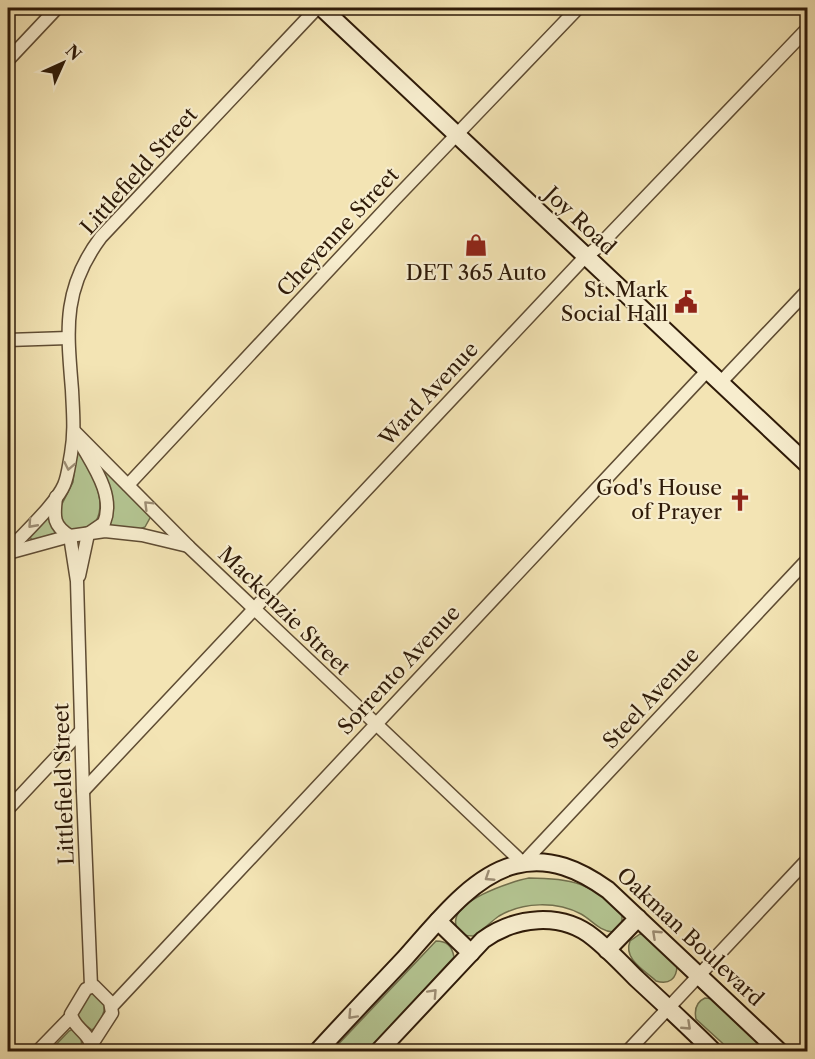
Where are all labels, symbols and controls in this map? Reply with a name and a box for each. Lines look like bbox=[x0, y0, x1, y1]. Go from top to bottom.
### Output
north arrow bbox=[33, 33, 93, 93]
text: N bbox=[62, 40, 86, 64]
street label: Littlefield Street bbox=[75, 102, 203, 239]
street label: Cheyenne Street bbox=[272, 162, 404, 301]
street label: Joy Road bbox=[537, 179, 621, 260]
shop icon: DET 365 Auto bbox=[463, 232, 489, 258]
place label: DET 365 Auto bbox=[406, 260, 546, 285]
place label: St. Mark Social Hall bbox=[561, 277, 669, 326]
public building icon: St. Mark Social Hall bbox=[673, 289, 699, 315]
street label: Ward Avenue bbox=[373, 337, 483, 452]
one-way arrow bbox=[63, 461, 76, 471]
place label: God's House of Prayer bbox=[596, 475, 722, 524]
church icon: God's House of Prayer bbox=[727, 487, 753, 513]
one-way arrow bbox=[144, 502, 155, 513]
one-way arrow bbox=[28, 517, 39, 528]
street label: Mackenzie Street bbox=[213, 541, 356, 680]
street label: Sorrento Avenue bbox=[332, 600, 465, 739]
street label: Steel Avenue bbox=[597, 642, 704, 753]
street label: Littlefield Street bbox=[48, 702, 79, 865]
street label: Oakman Boulevard bbox=[612, 862, 769, 1011]
one-way arrow bbox=[485, 870, 496, 881]
one-way arrow bbox=[652, 931, 663, 942]
one-way arrow bbox=[425, 990, 436, 1001]
one-way arrow bbox=[348, 1008, 359, 1018]
one-way arrow bbox=[680, 1018, 691, 1029]

